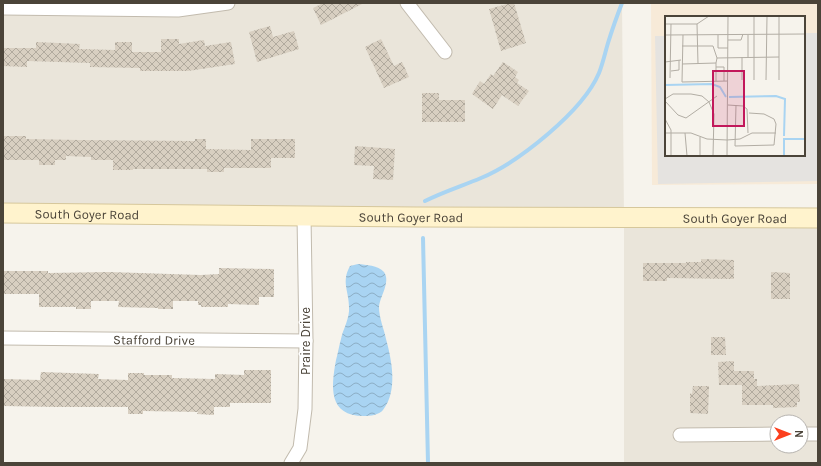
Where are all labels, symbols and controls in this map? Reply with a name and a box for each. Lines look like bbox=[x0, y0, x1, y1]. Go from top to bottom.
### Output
inset map bbox=[665, 16, 805, 156]
street label: South Goyer Road bbox=[35, 206, 139, 222]
street label: South Goyer Road bbox=[359, 209, 463, 225]
street label: South Goyer Road bbox=[683, 210, 787, 225]
street label: Praire Drive bbox=[298, 307, 313, 375]
street label: Stafford Drive bbox=[113, 332, 195, 347]
north arrow bbox=[769, 414, 809, 454]
text: N bbox=[792, 430, 805, 438]

